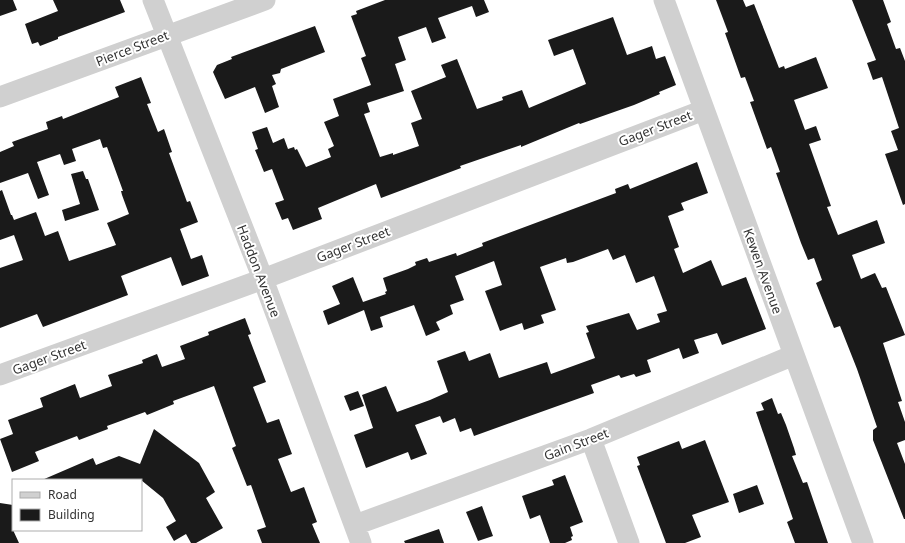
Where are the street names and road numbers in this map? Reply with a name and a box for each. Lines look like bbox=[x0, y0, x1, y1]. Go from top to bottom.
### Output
street label: Pierce Street bbox=[93, 26, 171, 70]
street label: Gager Street bbox=[616, 106, 695, 150]
street label: Haddon Avenue bbox=[233, 222, 285, 320]
street label: Gager Street bbox=[314, 222, 393, 266]
street label: Kewen Avenue bbox=[739, 226, 787, 316]
street label: Gager Street bbox=[10, 335, 89, 379]
street label: Gain Street bbox=[541, 423, 611, 465]

